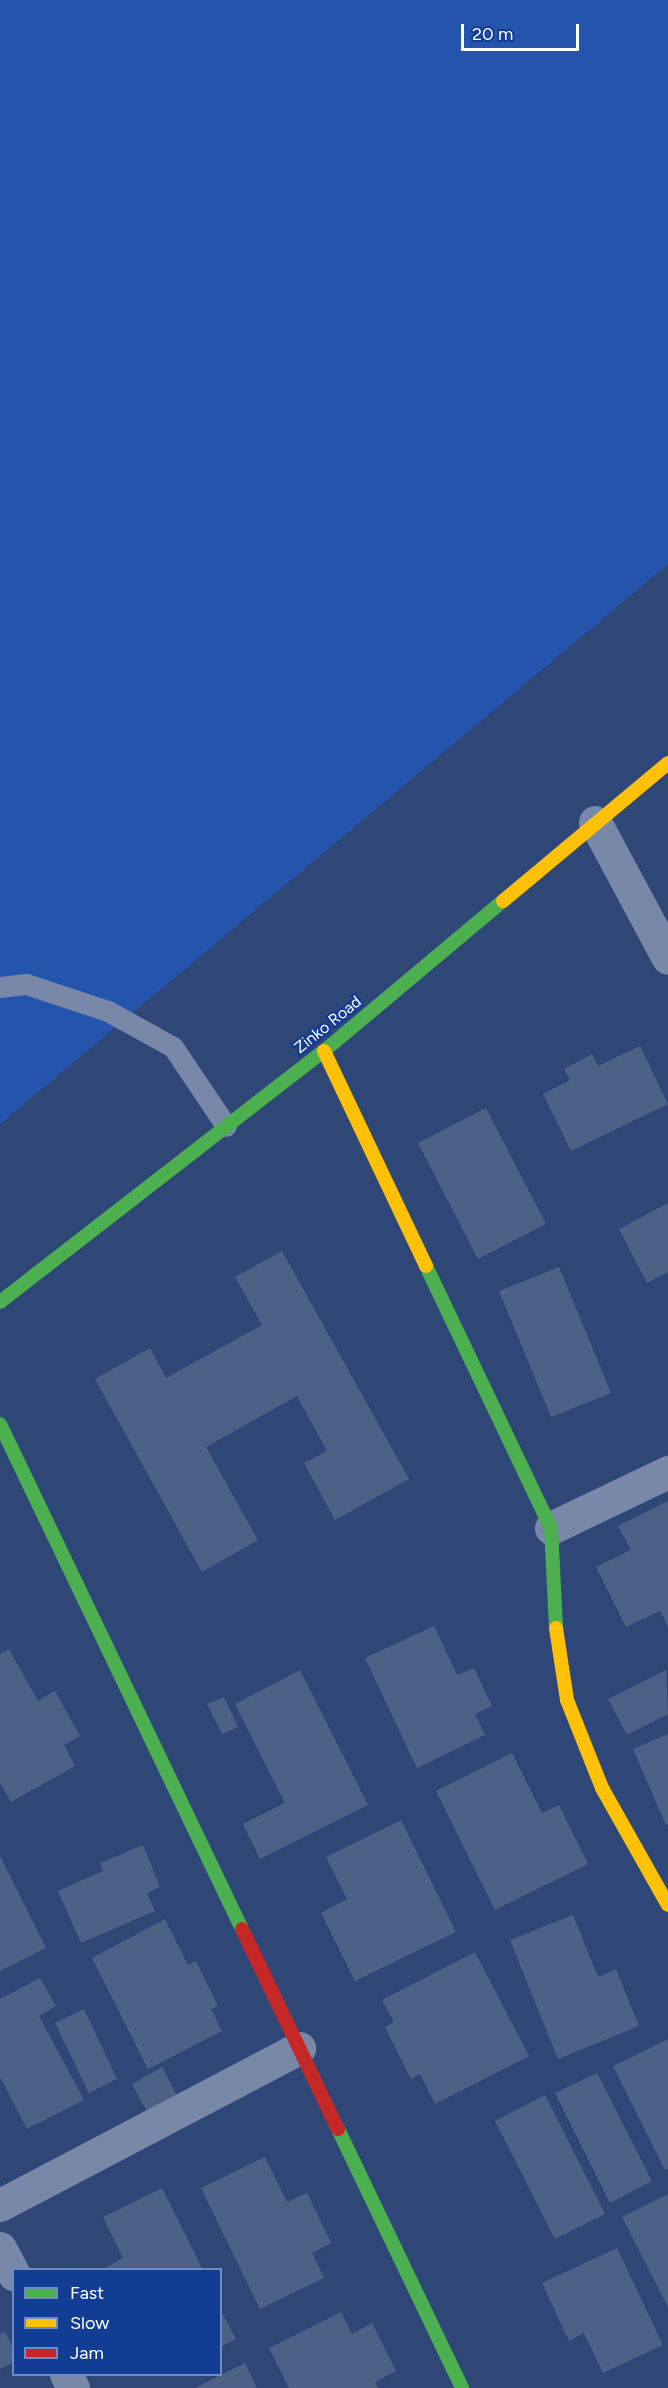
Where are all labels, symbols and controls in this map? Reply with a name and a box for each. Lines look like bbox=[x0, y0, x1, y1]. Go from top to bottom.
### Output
scale bar bbox=[464, 12, 582, 50]
text: 20 m bbox=[472, 23, 513, 45]
street label: Zinko Road bbox=[291, 992, 365, 1058]
legend bbox=[12, 2268, 222, 2376]
text: Fast bbox=[70, 2282, 104, 2304]
text: Slow bbox=[70, 2312, 109, 2334]
text: Jam bbox=[70, 2342, 104, 2364]

